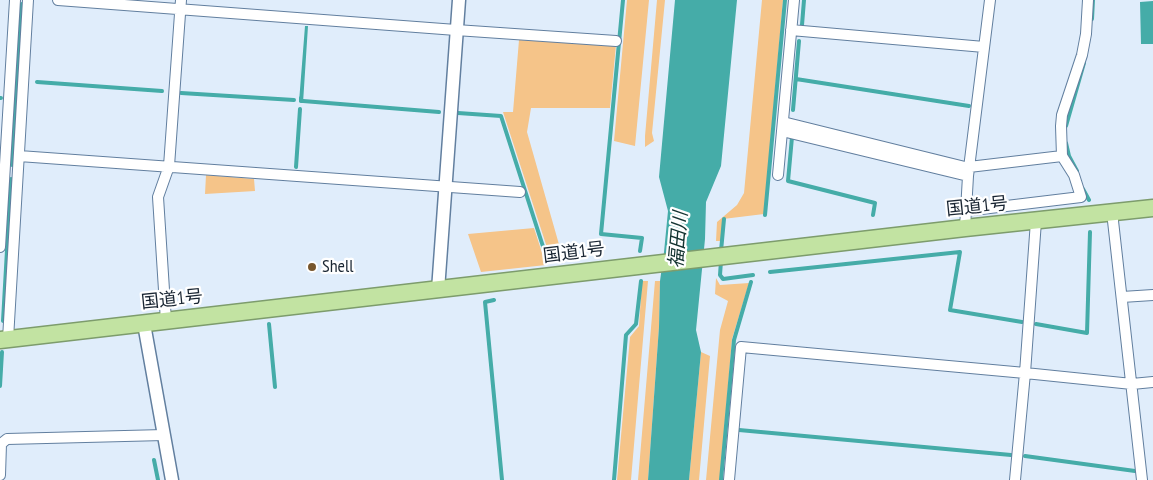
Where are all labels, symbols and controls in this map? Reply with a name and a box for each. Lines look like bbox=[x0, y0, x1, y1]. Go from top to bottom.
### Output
street label: 国道1号 bbox=[945, 193, 1009, 221]
water label: 福田川 bbox=[665, 211, 693, 269]
street label: 国道1号 bbox=[542, 238, 606, 268]
place label: Shell bbox=[322, 256, 353, 278]
marker: Shell bbox=[306, 261, 318, 273]
street label: 国道1号 bbox=[140, 286, 204, 314]

